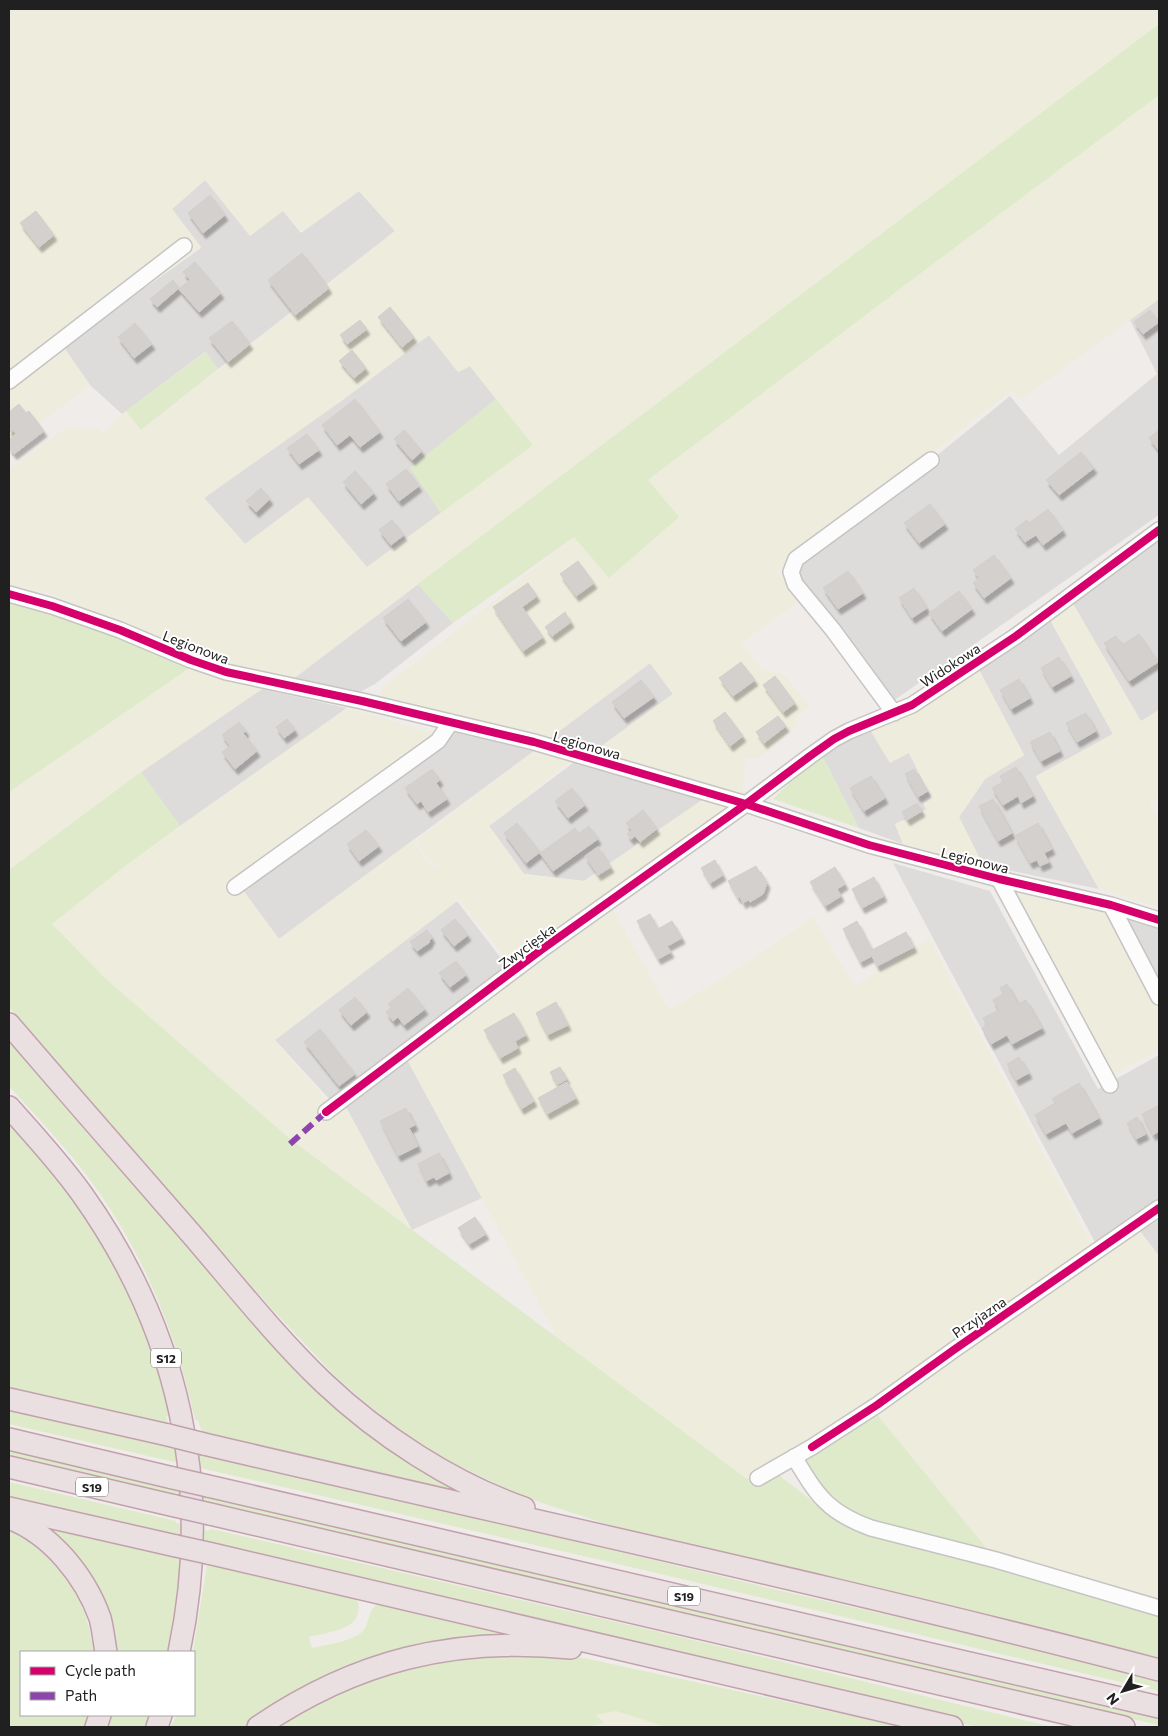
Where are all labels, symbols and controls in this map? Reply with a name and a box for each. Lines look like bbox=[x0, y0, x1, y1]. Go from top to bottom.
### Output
street label: Legionowa bbox=[161, 627, 231, 667]
street label: Widokowa bbox=[917, 639, 983, 691]
street label: Legionowa bbox=[551, 727, 623, 763]
street label: Legionowa bbox=[939, 843, 1011, 877]
street label: Zwycięska bbox=[495, 920, 559, 972]
street label: Przyjazna bbox=[949, 1293, 1009, 1341]
road number: S12 bbox=[151, 1349, 181, 1368]
road number: S19 bbox=[76, 1478, 108, 1496]
road number: S19 bbox=[668, 1586, 700, 1605]
legend bbox=[20, 1651, 195, 1716]
text: Cycle path bbox=[65, 1661, 136, 1679]
north arrow bbox=[1098, 1666, 1148, 1716]
text: Path bbox=[65, 1686, 97, 1704]
text: N bbox=[1102, 1690, 1122, 1709]

